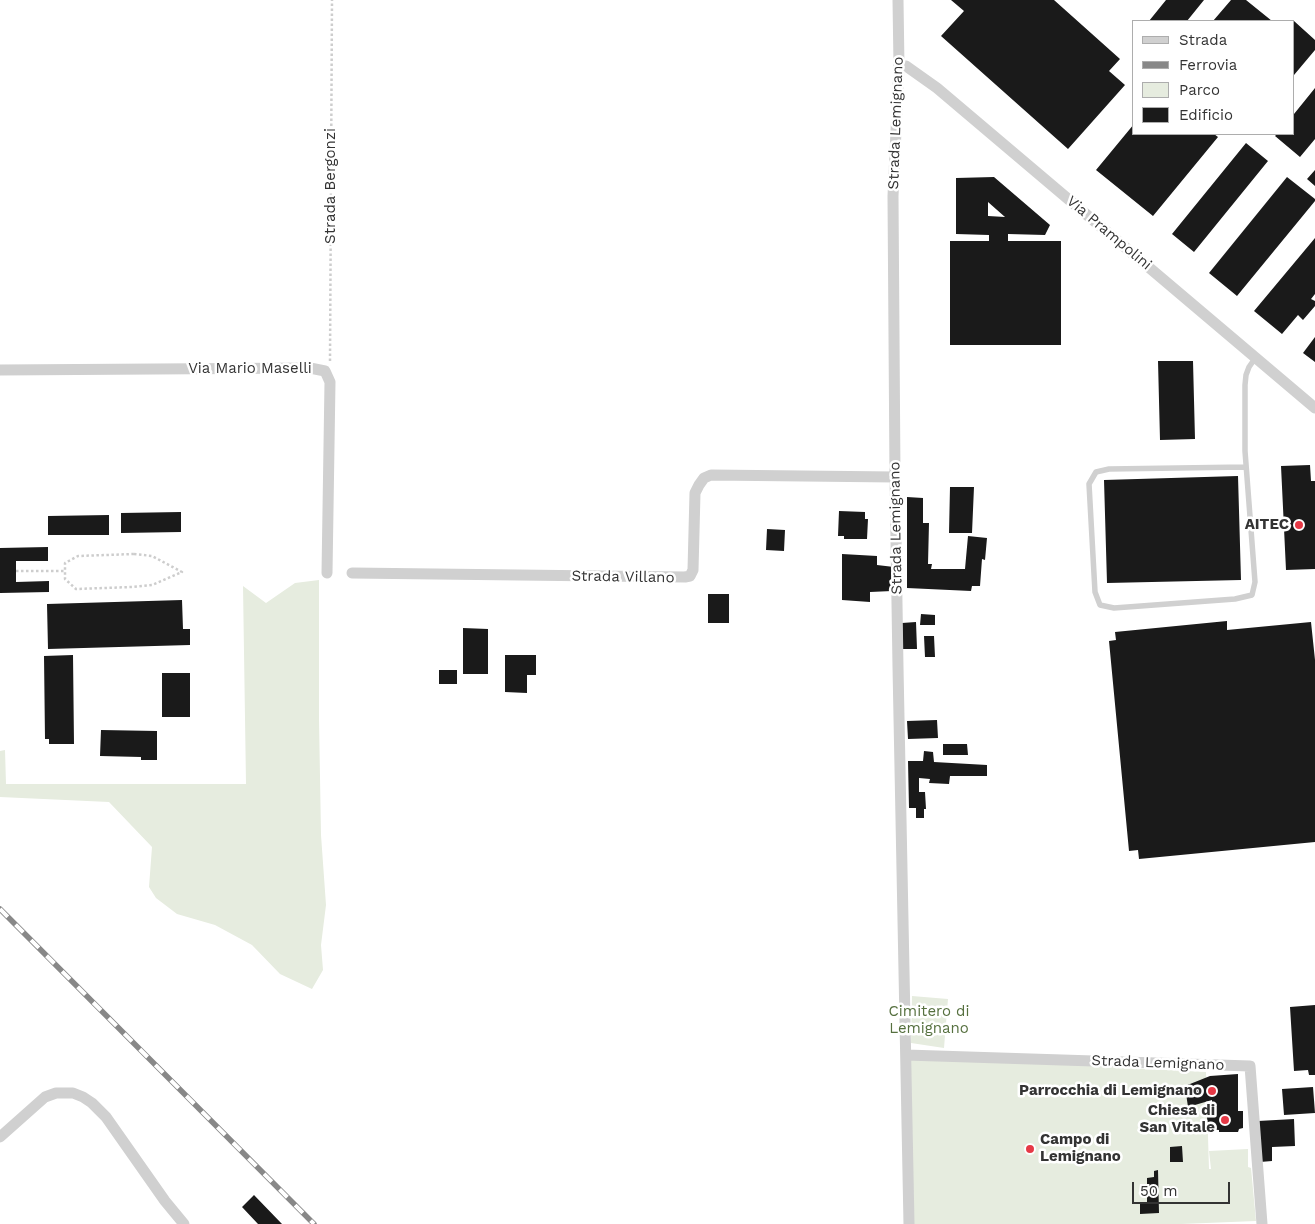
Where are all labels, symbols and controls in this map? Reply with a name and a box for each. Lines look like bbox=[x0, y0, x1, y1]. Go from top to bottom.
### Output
legend bbox=[1132, 20, 1295, 135]
text: Strada bbox=[1179, 31, 1227, 49]
street label: Strada Lemignano bbox=[885, 56, 907, 190]
text: Ferrovia bbox=[1179, 56, 1237, 74]
text: Parco bbox=[1179, 81, 1220, 99]
text: Edificio bbox=[1179, 106, 1233, 124]
street label: Strada Bergonzi bbox=[322, 128, 340, 244]
street label: Via Prampolini bbox=[1063, 192, 1155, 274]
street label: Via Mario Maselli bbox=[188, 360, 312, 378]
street label: Strada Lemignano bbox=[886, 461, 906, 595]
place label: AITEC bbox=[1245, 516, 1289, 534]
marker: AITEC bbox=[1293, 519, 1305, 531]
street label: Strada Villano bbox=[571, 567, 675, 587]
park label: Cimitero di Lemignano bbox=[889, 1003, 969, 1038]
street label: Strada Lemignano bbox=[1091, 1052, 1225, 1074]
place label: Parrocchia di Lemignano bbox=[1019, 1082, 1202, 1100]
marker: Parrocchia di Lemignano bbox=[1206, 1085, 1218, 1097]
place label: Chiesa di San Vitale bbox=[1140, 1102, 1215, 1137]
marker: Chiesa di San Vitale bbox=[1219, 1114, 1231, 1126]
place label: Campo di Lemignano bbox=[1040, 1131, 1121, 1166]
marker: Campo di Lemignano bbox=[1024, 1143, 1036, 1155]
scale bar bbox=[1135, 1172, 1232, 1204]
text: 50 m bbox=[1140, 1182, 1177, 1200]

